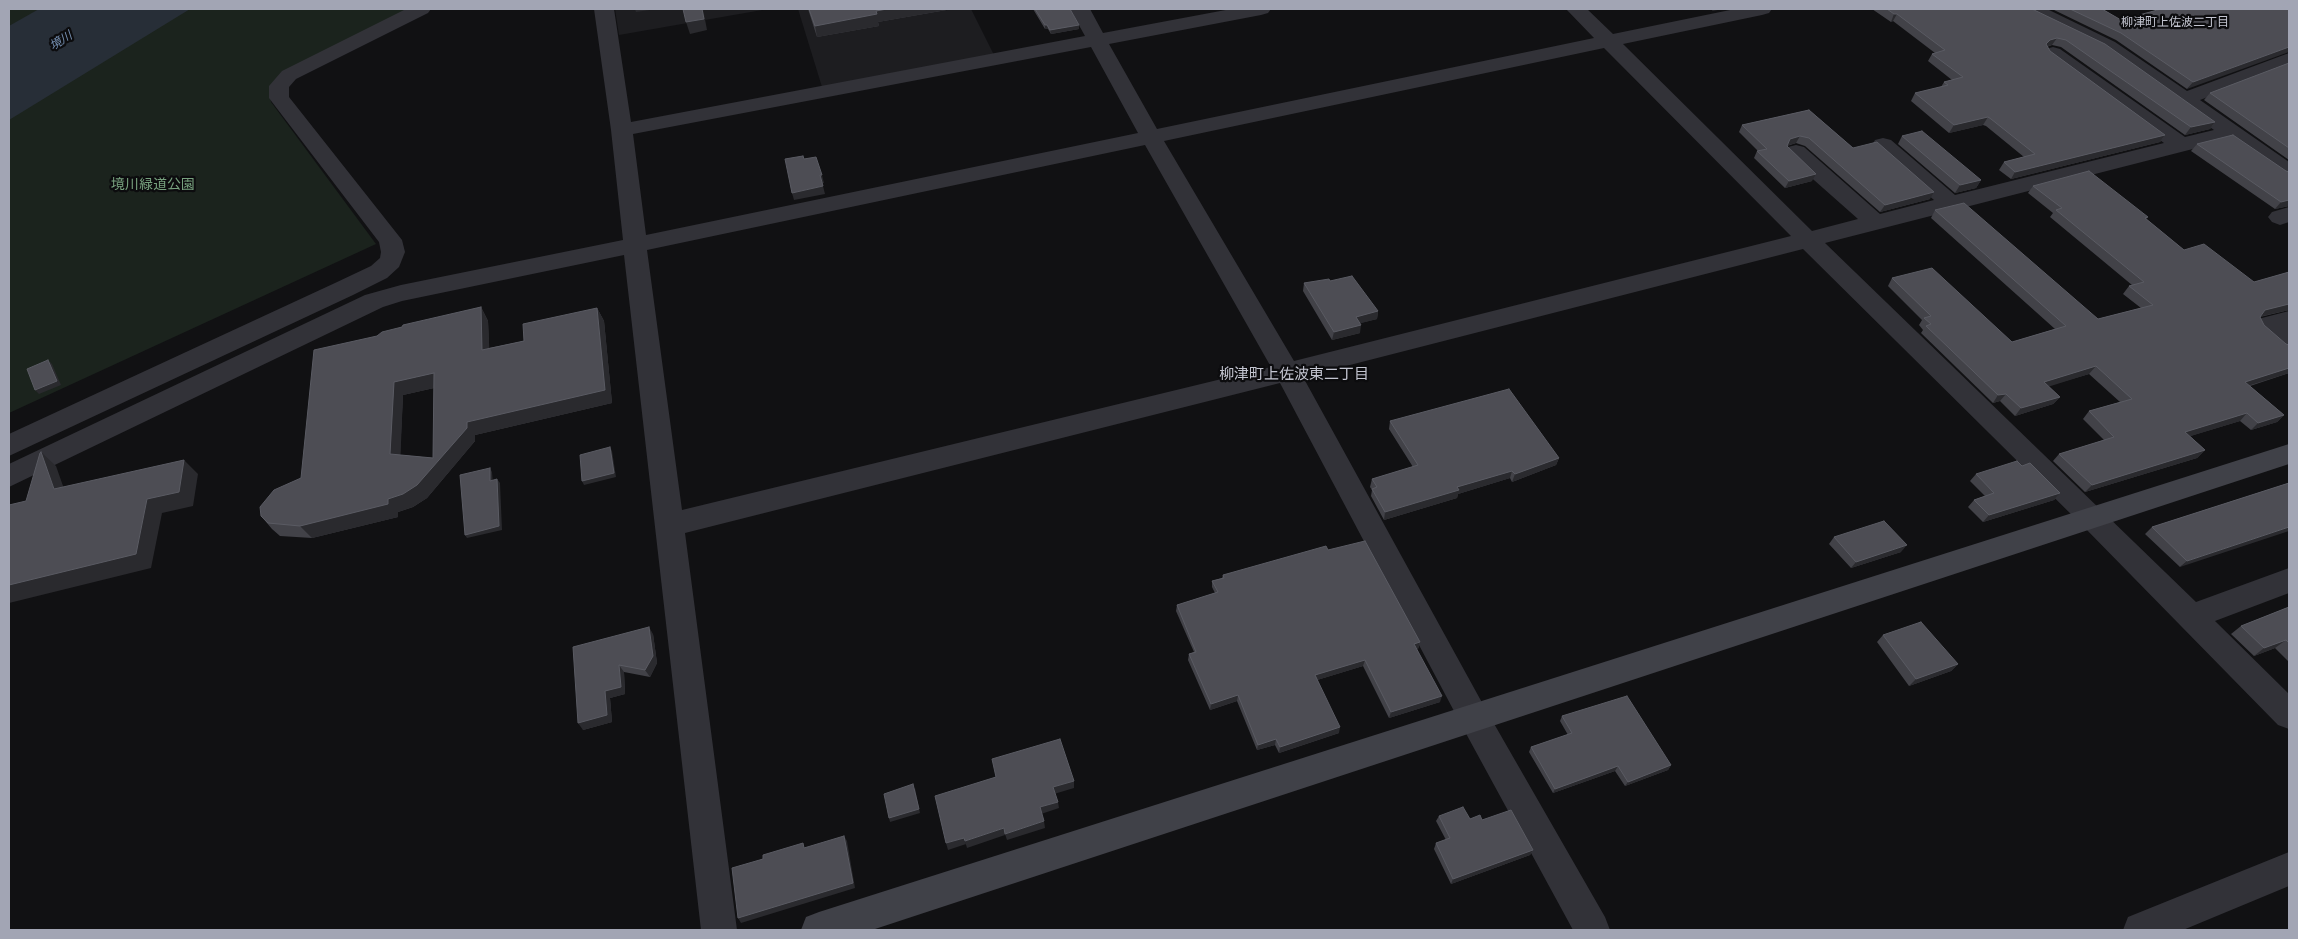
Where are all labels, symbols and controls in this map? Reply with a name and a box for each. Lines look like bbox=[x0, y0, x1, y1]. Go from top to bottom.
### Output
district label: 柳津町上佐波二丁目 bbox=[2121, 16, 2229, 30]
water label: 境川 bbox=[47, 29, 75, 53]
park label: 境川緑道公園 bbox=[111, 177, 195, 193]
district label: 柳津町上佐波東二丁目 bbox=[1219, 366, 1369, 384]

